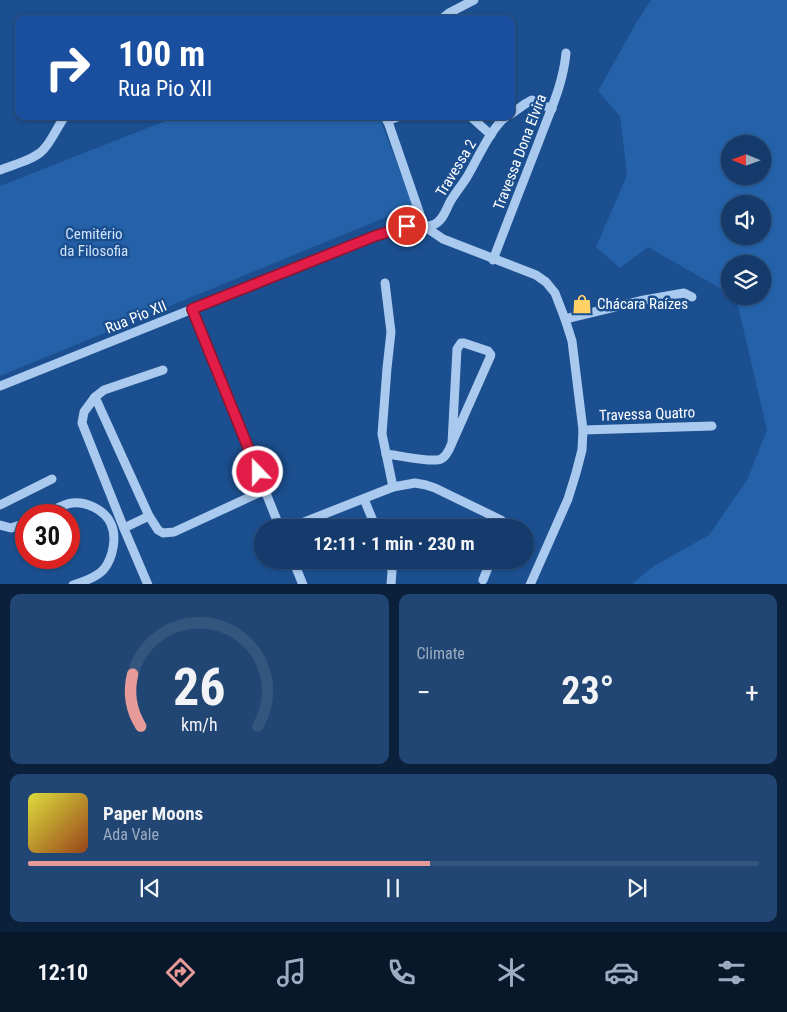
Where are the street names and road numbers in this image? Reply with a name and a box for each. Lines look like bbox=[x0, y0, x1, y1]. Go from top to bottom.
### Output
street label: Travessa Dona Elvira bbox=[490, 92, 550, 212]
street label: Travessa 2 bbox=[432, 136, 480, 200]
street label: Rua Pio XII bbox=[103, 297, 169, 337]
street label: Travessa Quatro bbox=[599, 403, 695, 425]

